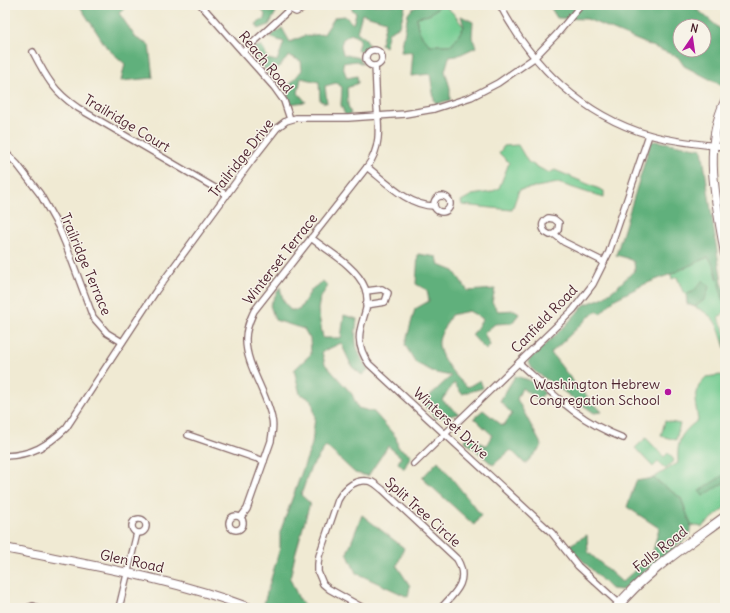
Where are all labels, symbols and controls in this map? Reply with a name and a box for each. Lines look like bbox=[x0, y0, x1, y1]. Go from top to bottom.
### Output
north arrow bbox=[672, 18, 712, 58]
text: N bbox=[689, 21, 700, 36]
street label: Reach Road bbox=[235, 27, 297, 97]
street label: Trailridge Court bbox=[81, 90, 174, 156]
street label: Trailridge Drive bbox=[205, 115, 277, 201]
street label: Trailridge Terrace bbox=[56, 210, 116, 318]
street label: Winterset Terrace bbox=[239, 210, 321, 308]
street label: Canfield Road bbox=[507, 281, 581, 357]
place label: Washington Hebrew Congregation School bbox=[529, 375, 660, 409]
street label: Winterset Drive bbox=[409, 383, 493, 463]
marker: Washington Hebrew Congregation School bbox=[663, 387, 673, 397]
street label: Split Tree Circle bbox=[381, 473, 465, 551]
street label: Falls Road bbox=[629, 522, 691, 576]
street label: Glen Road bbox=[98, 545, 166, 577]

